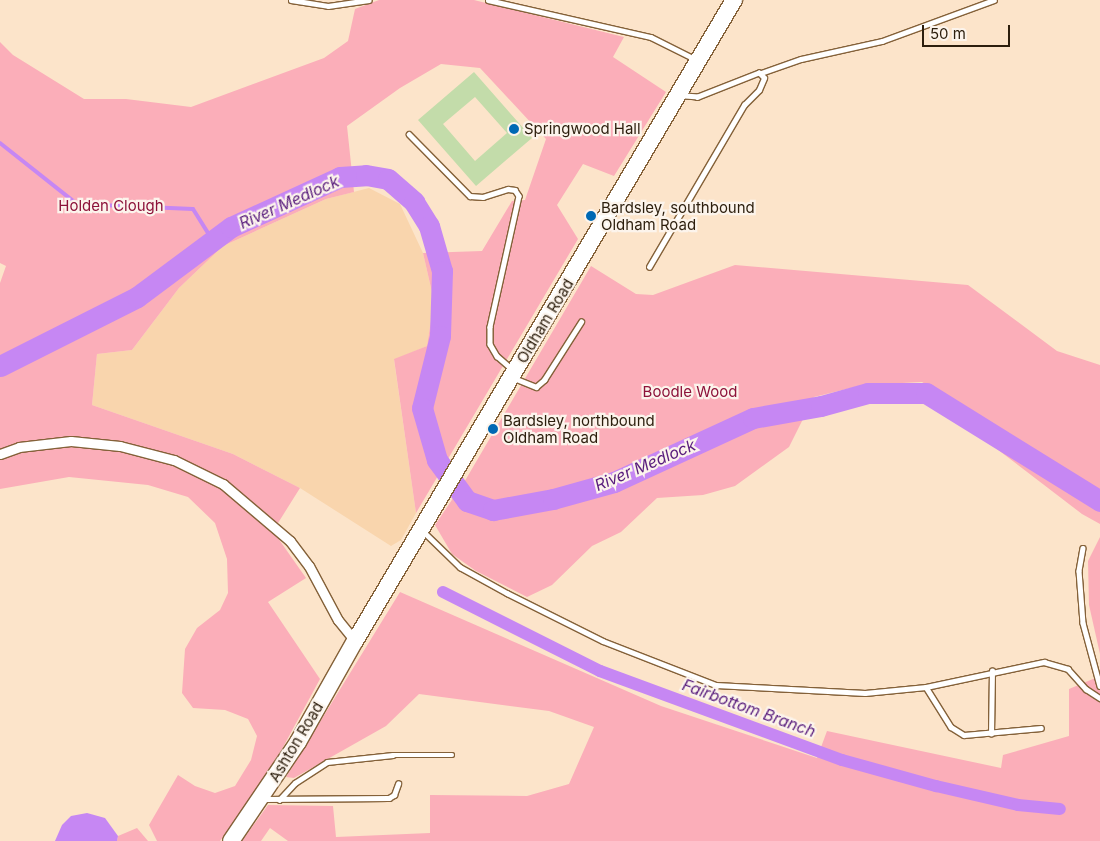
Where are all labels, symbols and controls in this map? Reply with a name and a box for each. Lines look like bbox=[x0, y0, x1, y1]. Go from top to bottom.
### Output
scale bar bbox=[925, 15, 1012, 47]
text: 50 m bbox=[930, 24, 966, 43]
place label: Springwood Hall bbox=[524, 120, 641, 138]
marker: Springwood Hall bbox=[508, 123, 520, 135]
water label: River Medlock bbox=[236, 171, 342, 233]
park label: Holden Clough bbox=[58, 197, 164, 215]
place label: Bardsley, southbound Oldham Road bbox=[601, 198, 755, 233]
marker: Bardsley, southbound Oldham Road bbox=[585, 210, 597, 222]
street label: Oldham Road bbox=[513, 276, 577, 366]
park label: Boodle Wood bbox=[643, 383, 737, 401]
place label: Bardsley, northbound Oldham Road bbox=[503, 411, 655, 446]
marker: Bardsley, northbound Oldham Road bbox=[487, 423, 499, 435]
water label: River Medlock bbox=[592, 435, 698, 495]
water label: Fairbottom Branch bbox=[680, 675, 818, 741]
street label: Ashton Road bbox=[265, 699, 327, 785]

